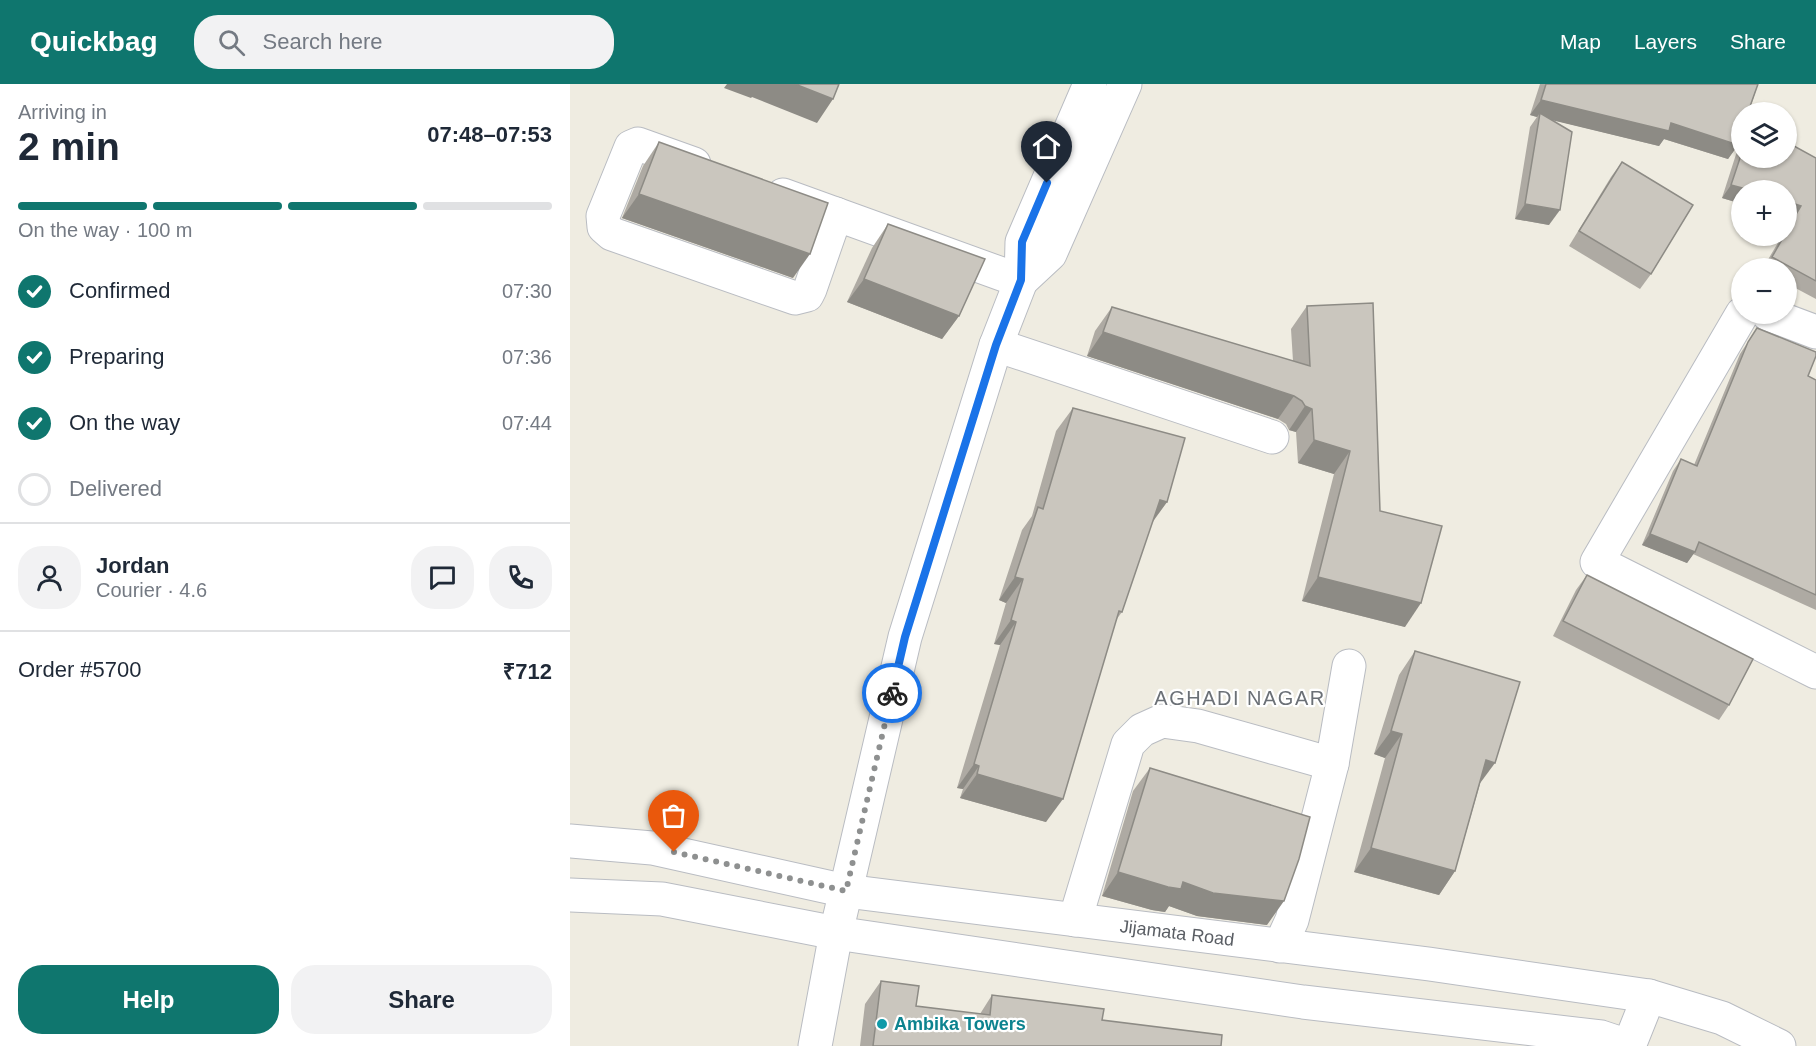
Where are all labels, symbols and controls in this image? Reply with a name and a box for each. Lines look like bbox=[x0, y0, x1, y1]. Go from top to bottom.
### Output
search box bbox=[194, 15, 614, 69]
text: Quickbag bbox=[30, 26, 158, 57]
icon: search bbox=[215, 26, 248, 59]
text: Search here bbox=[263, 29, 382, 54]
text: Map bbox=[1560, 30, 1601, 53]
text: Layers bbox=[1634, 30, 1697, 53]
text: Share bbox=[1730, 30, 1786, 53]
text: Arriving in bbox=[18, 101, 107, 123]
map controls bbox=[1731, 102, 1797, 324]
button: layers bbox=[1731, 102, 1797, 168]
pin bbox=[1021, 121, 1072, 183]
text: 07:48–07:53 bbox=[427, 122, 552, 147]
text: 2 min bbox=[18, 125, 120, 168]
icon: home bbox=[1030, 130, 1063, 163]
button: + bbox=[1731, 180, 1797, 246]
text: On the way · 100 m bbox=[18, 219, 193, 241]
button: − bbox=[1731, 258, 1797, 324]
icon: check bbox=[18, 275, 51, 308]
text: Confirmed bbox=[69, 278, 170, 303]
text: 07:30 bbox=[502, 280, 552, 302]
icon: check bbox=[18, 341, 51, 374]
text: Preparing bbox=[69, 344, 164, 369]
text: 07:36 bbox=[502, 346, 552, 368]
icon: check bbox=[18, 407, 51, 440]
text: On the way bbox=[69, 410, 180, 435]
text: 07:44 bbox=[502, 412, 552, 434]
text: Delivered bbox=[69, 476, 162, 501]
button: person bbox=[18, 546, 81, 609]
button: chat bbox=[411, 546, 474, 609]
button: phone bbox=[489, 546, 552, 609]
text: Jordan bbox=[96, 553, 169, 578]
text: Courier · 4.6 bbox=[96, 579, 207, 601]
text: Order #5700 bbox=[18, 657, 142, 682]
text: ₹712 bbox=[503, 659, 552, 684]
courier bbox=[862, 663, 922, 723]
icon: bike bbox=[876, 677, 909, 710]
district label: AGHADI NAGAR bbox=[1154, 687, 1326, 709]
pin bbox=[648, 790, 699, 852]
icon: bag bbox=[657, 799, 690, 832]
street label: Jijamata Road bbox=[1119, 916, 1235, 950]
button: Help bbox=[18, 965, 279, 1034]
button: Share bbox=[291, 965, 552, 1034]
place label: Ambika Towers bbox=[894, 1014, 1026, 1034]
marker: Ambika Towers bbox=[875, 1017, 889, 1031]

